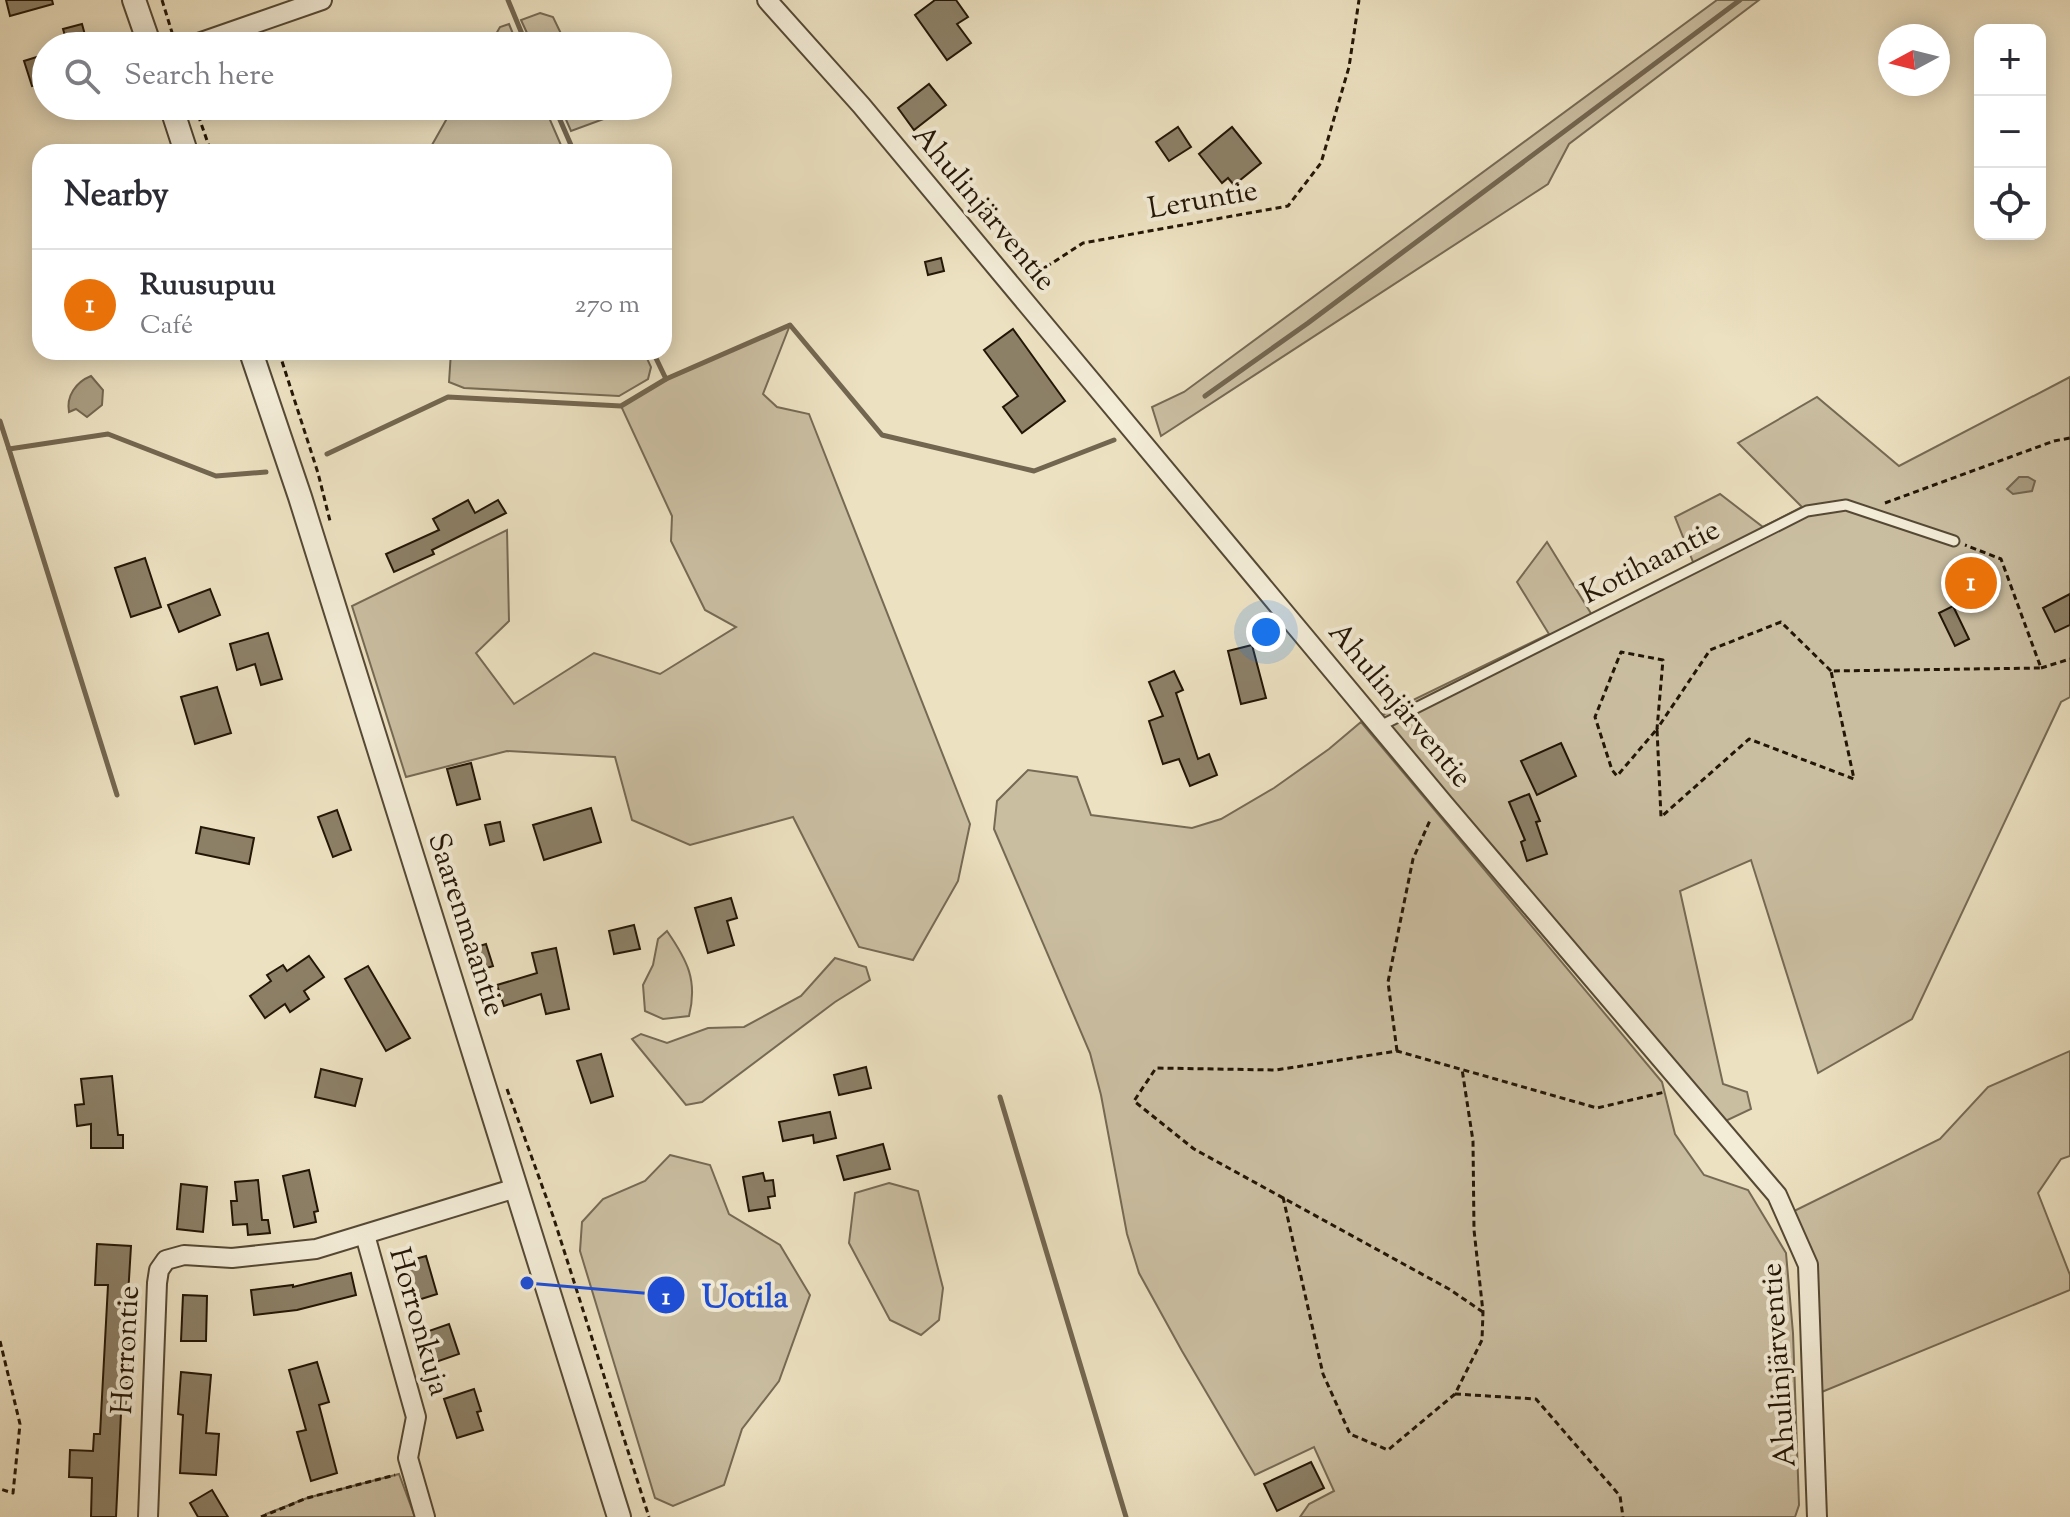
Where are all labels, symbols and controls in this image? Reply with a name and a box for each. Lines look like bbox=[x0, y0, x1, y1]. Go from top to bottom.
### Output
north arrow bbox=[1878, 24, 1950, 96]
map controls bbox=[1974, 24, 2046, 240]
button: + bbox=[1974, 24, 2046, 96]
search box bbox=[32, 32, 672, 120]
icon: search bbox=[60, 54, 104, 98]
text: Search here bbox=[124, 55, 274, 98]
button: − bbox=[1974, 96, 2046, 168]
street label: Ahulinjärventie bbox=[901, 117, 1065, 301]
button: locate bbox=[1974, 168, 2046, 240]
street label: Leruntie bbox=[1145, 170, 1261, 232]
text: Nearby bbox=[64, 172, 169, 221]
text: Ruusupuu bbox=[140, 265, 276, 308]
text: 1 bbox=[86, 287, 94, 324]
text: 270 m bbox=[575, 287, 640, 324]
text: Café bbox=[140, 308, 193, 345]
street label: Kotihaantie bbox=[1574, 510, 1728, 616]
pin: 1 bbox=[1945, 553, 1997, 613]
your location bbox=[1246, 612, 1286, 652]
street label: Ahulinjärventie bbox=[1317, 614, 1481, 798]
street label: Saarenmaantie bbox=[415, 828, 515, 1022]
street label: Horronkuja bbox=[376, 1243, 460, 1401]
street label: Ahulinjärventie bbox=[1751, 1261, 1809, 1469]
callout: Uotila bbox=[646, 1267, 804, 1323]
text: Uotila bbox=[702, 1276, 789, 1322]
text: 1 bbox=[662, 1281, 671, 1315]
street label: Horrontie bbox=[102, 1284, 152, 1416]

